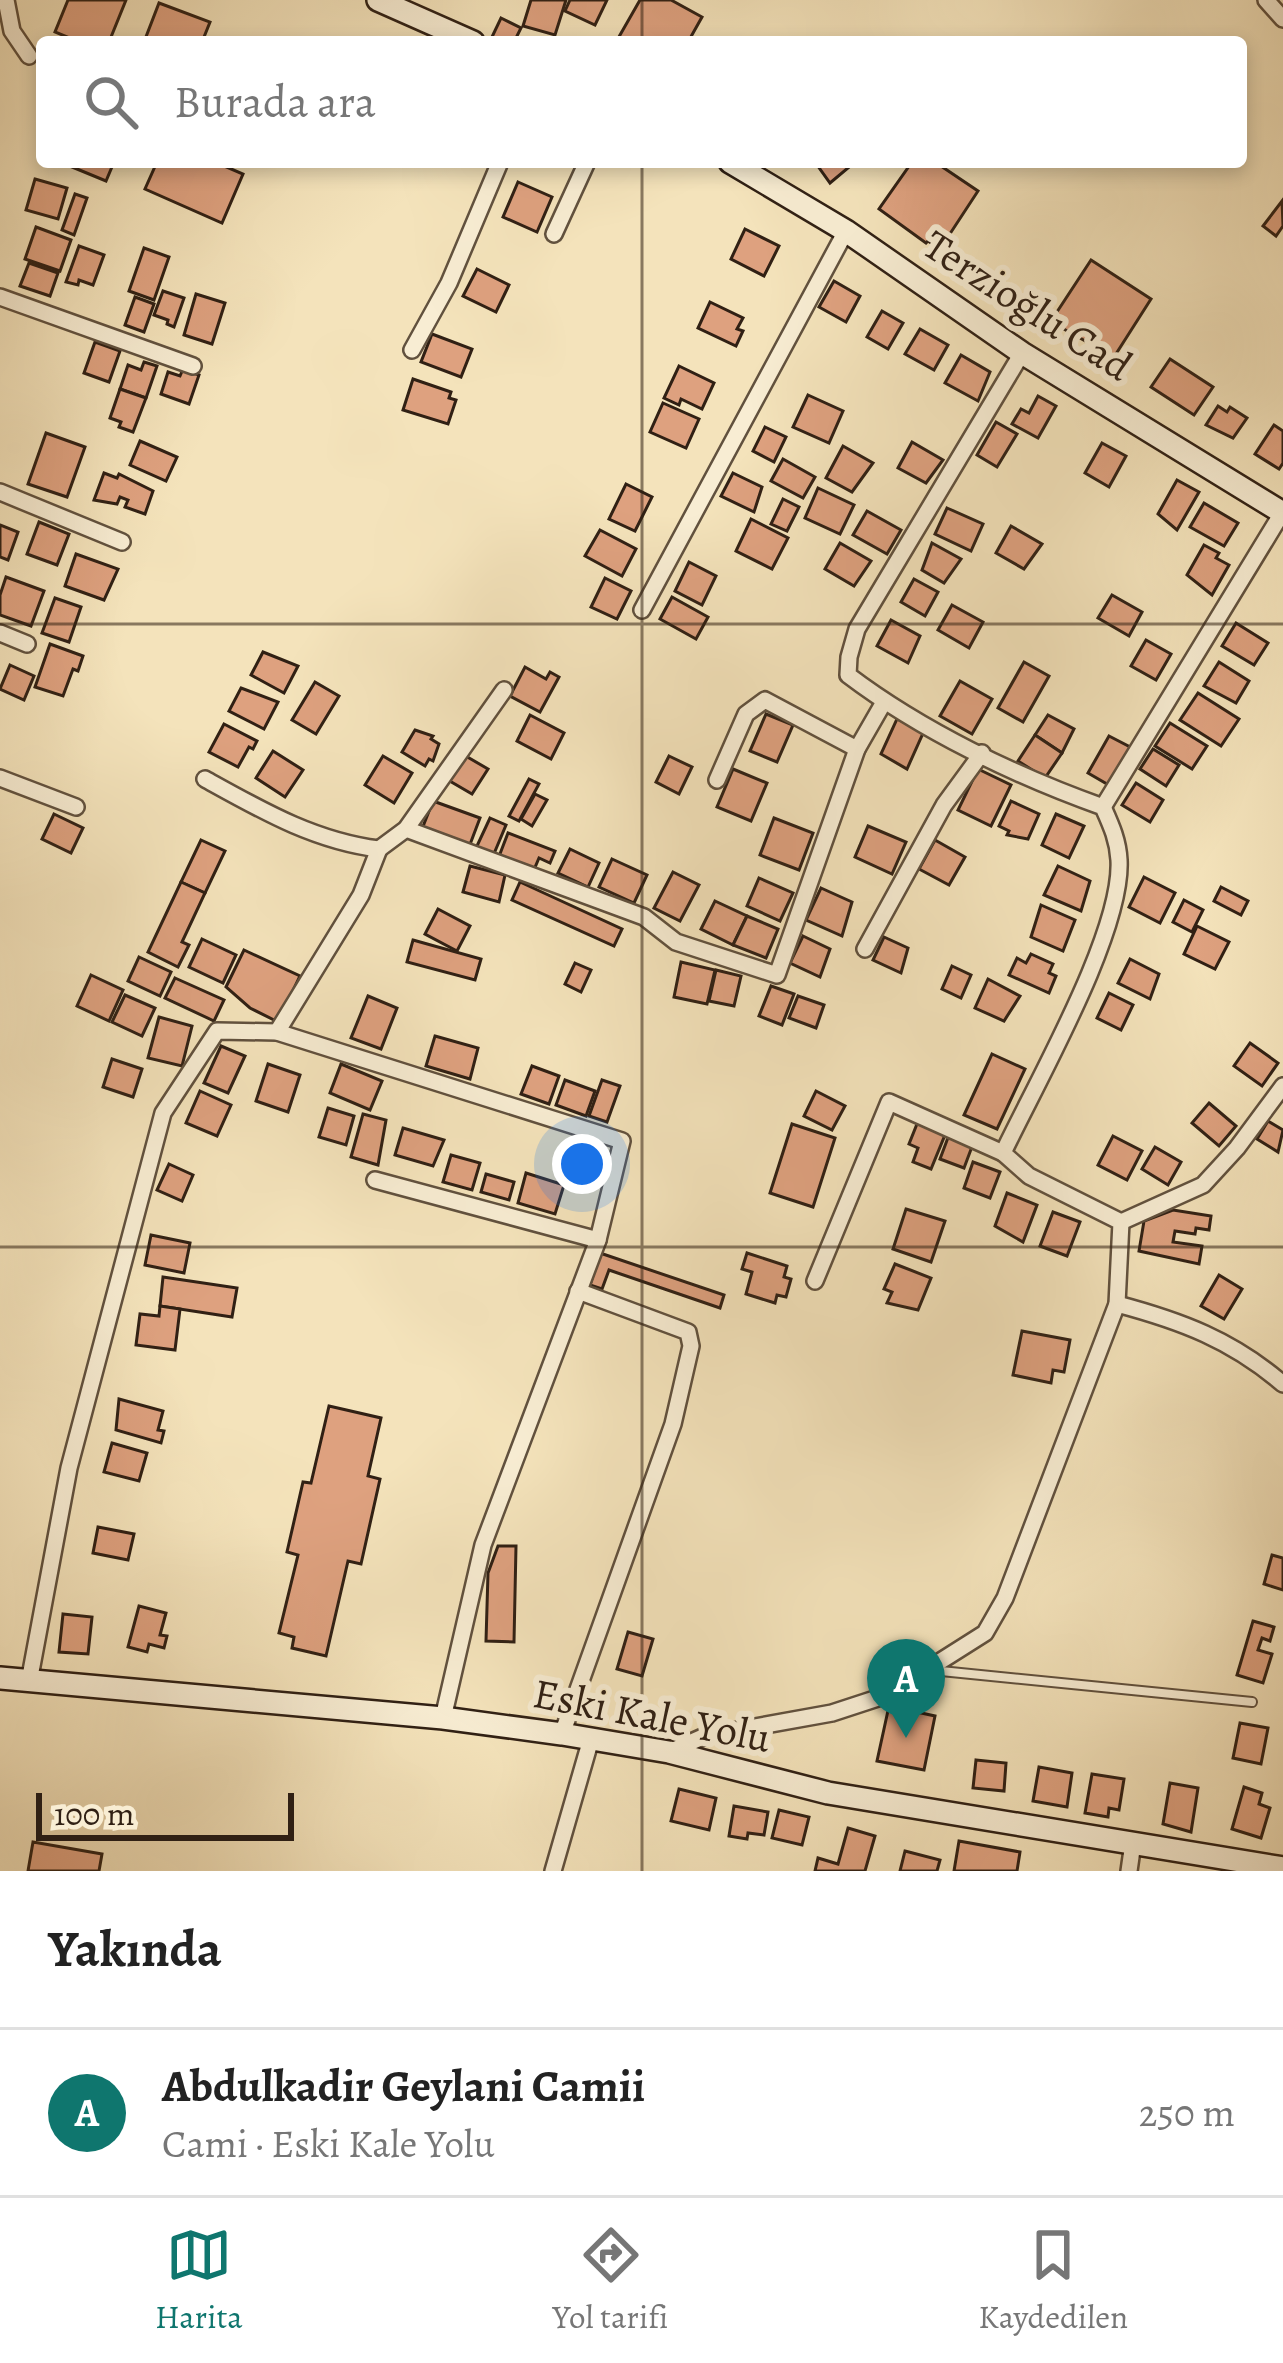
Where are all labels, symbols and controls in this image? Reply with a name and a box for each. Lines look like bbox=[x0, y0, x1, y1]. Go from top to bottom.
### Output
search box bbox=[36, 36, 1247, 168]
icon: search bbox=[78, 69, 144, 135]
text: Burada ara bbox=[174, 71, 376, 133]
street label: Terzioğlu Cad bbox=[913, 216, 1144, 394]
your location bbox=[552, 1134, 612, 1194]
pin: A bbox=[867, 1639, 945, 1738]
street label: Eski Kale Yolu bbox=[529, 1664, 776, 1766]
scale bar bbox=[36, 1787, 294, 1840]
text: 100 m bbox=[54, 1791, 134, 1836]
text: Yakında bbox=[48, 1914, 222, 1984]
text: Abdulkadir Geylani Camii bbox=[162, 2055, 645, 2117]
text: A bbox=[75, 2086, 99, 2139]
text: 250 m bbox=[1139, 2086, 1235, 2139]
text: Cami · Eski Kale Yolu bbox=[162, 2117, 494, 2170]
tab: Harita bbox=[155, 2222, 243, 2339]
tab: Yol tarifi bbox=[553, 2222, 668, 2339]
tab: Kaydedilen bbox=[978, 2222, 1128, 2339]

